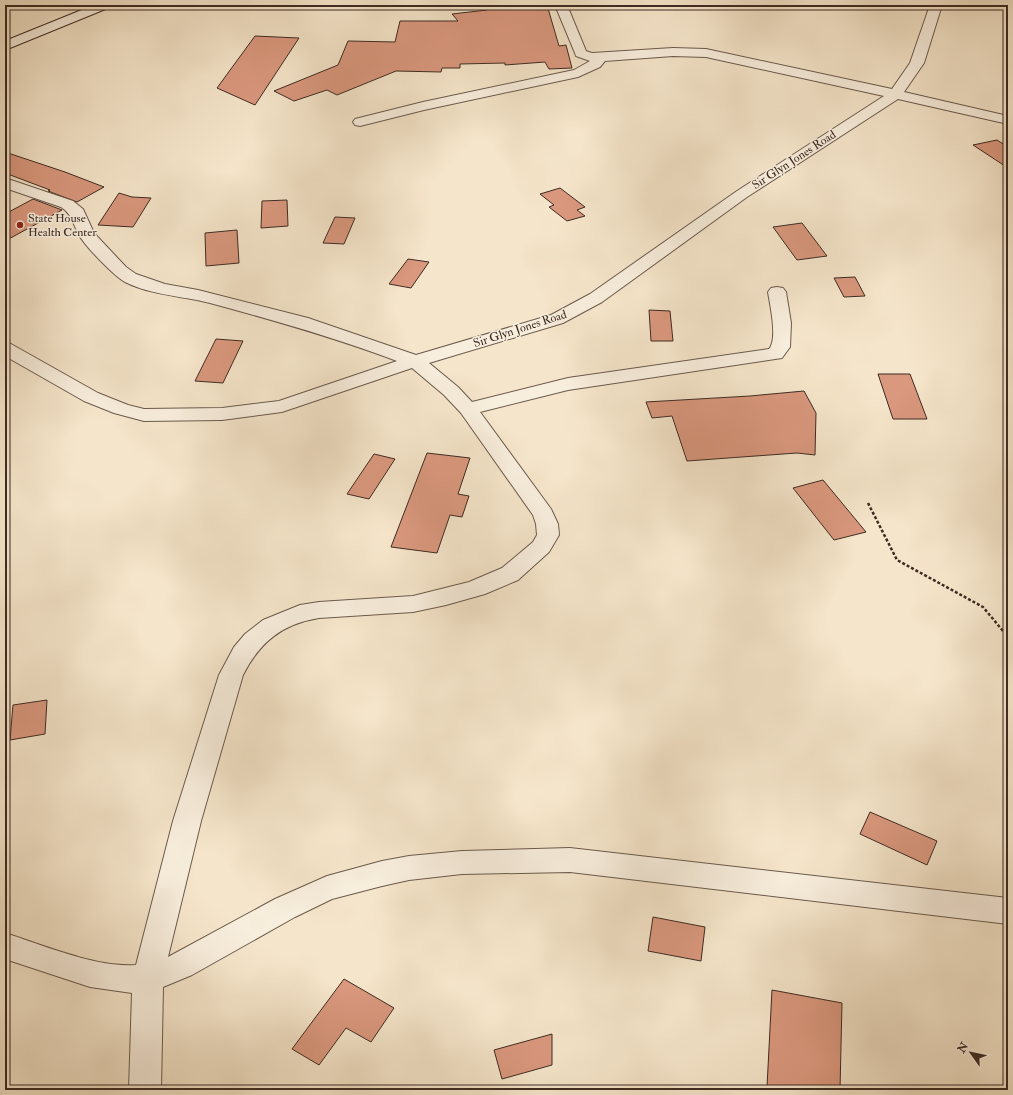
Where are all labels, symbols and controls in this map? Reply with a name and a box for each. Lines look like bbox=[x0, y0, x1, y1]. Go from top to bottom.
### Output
street label: Sir Glyn Jones Road bbox=[749, 127, 839, 193]
place label: State House Health Center bbox=[28, 211, 97, 240]
marker: State House Health Center bbox=[15, 220, 25, 230]
street label: Sir Glyn Jones Road bbox=[471, 307, 569, 351]
north arrow bbox=[951, 1033, 991, 1073]
text: N bbox=[954, 1039, 972, 1056]

